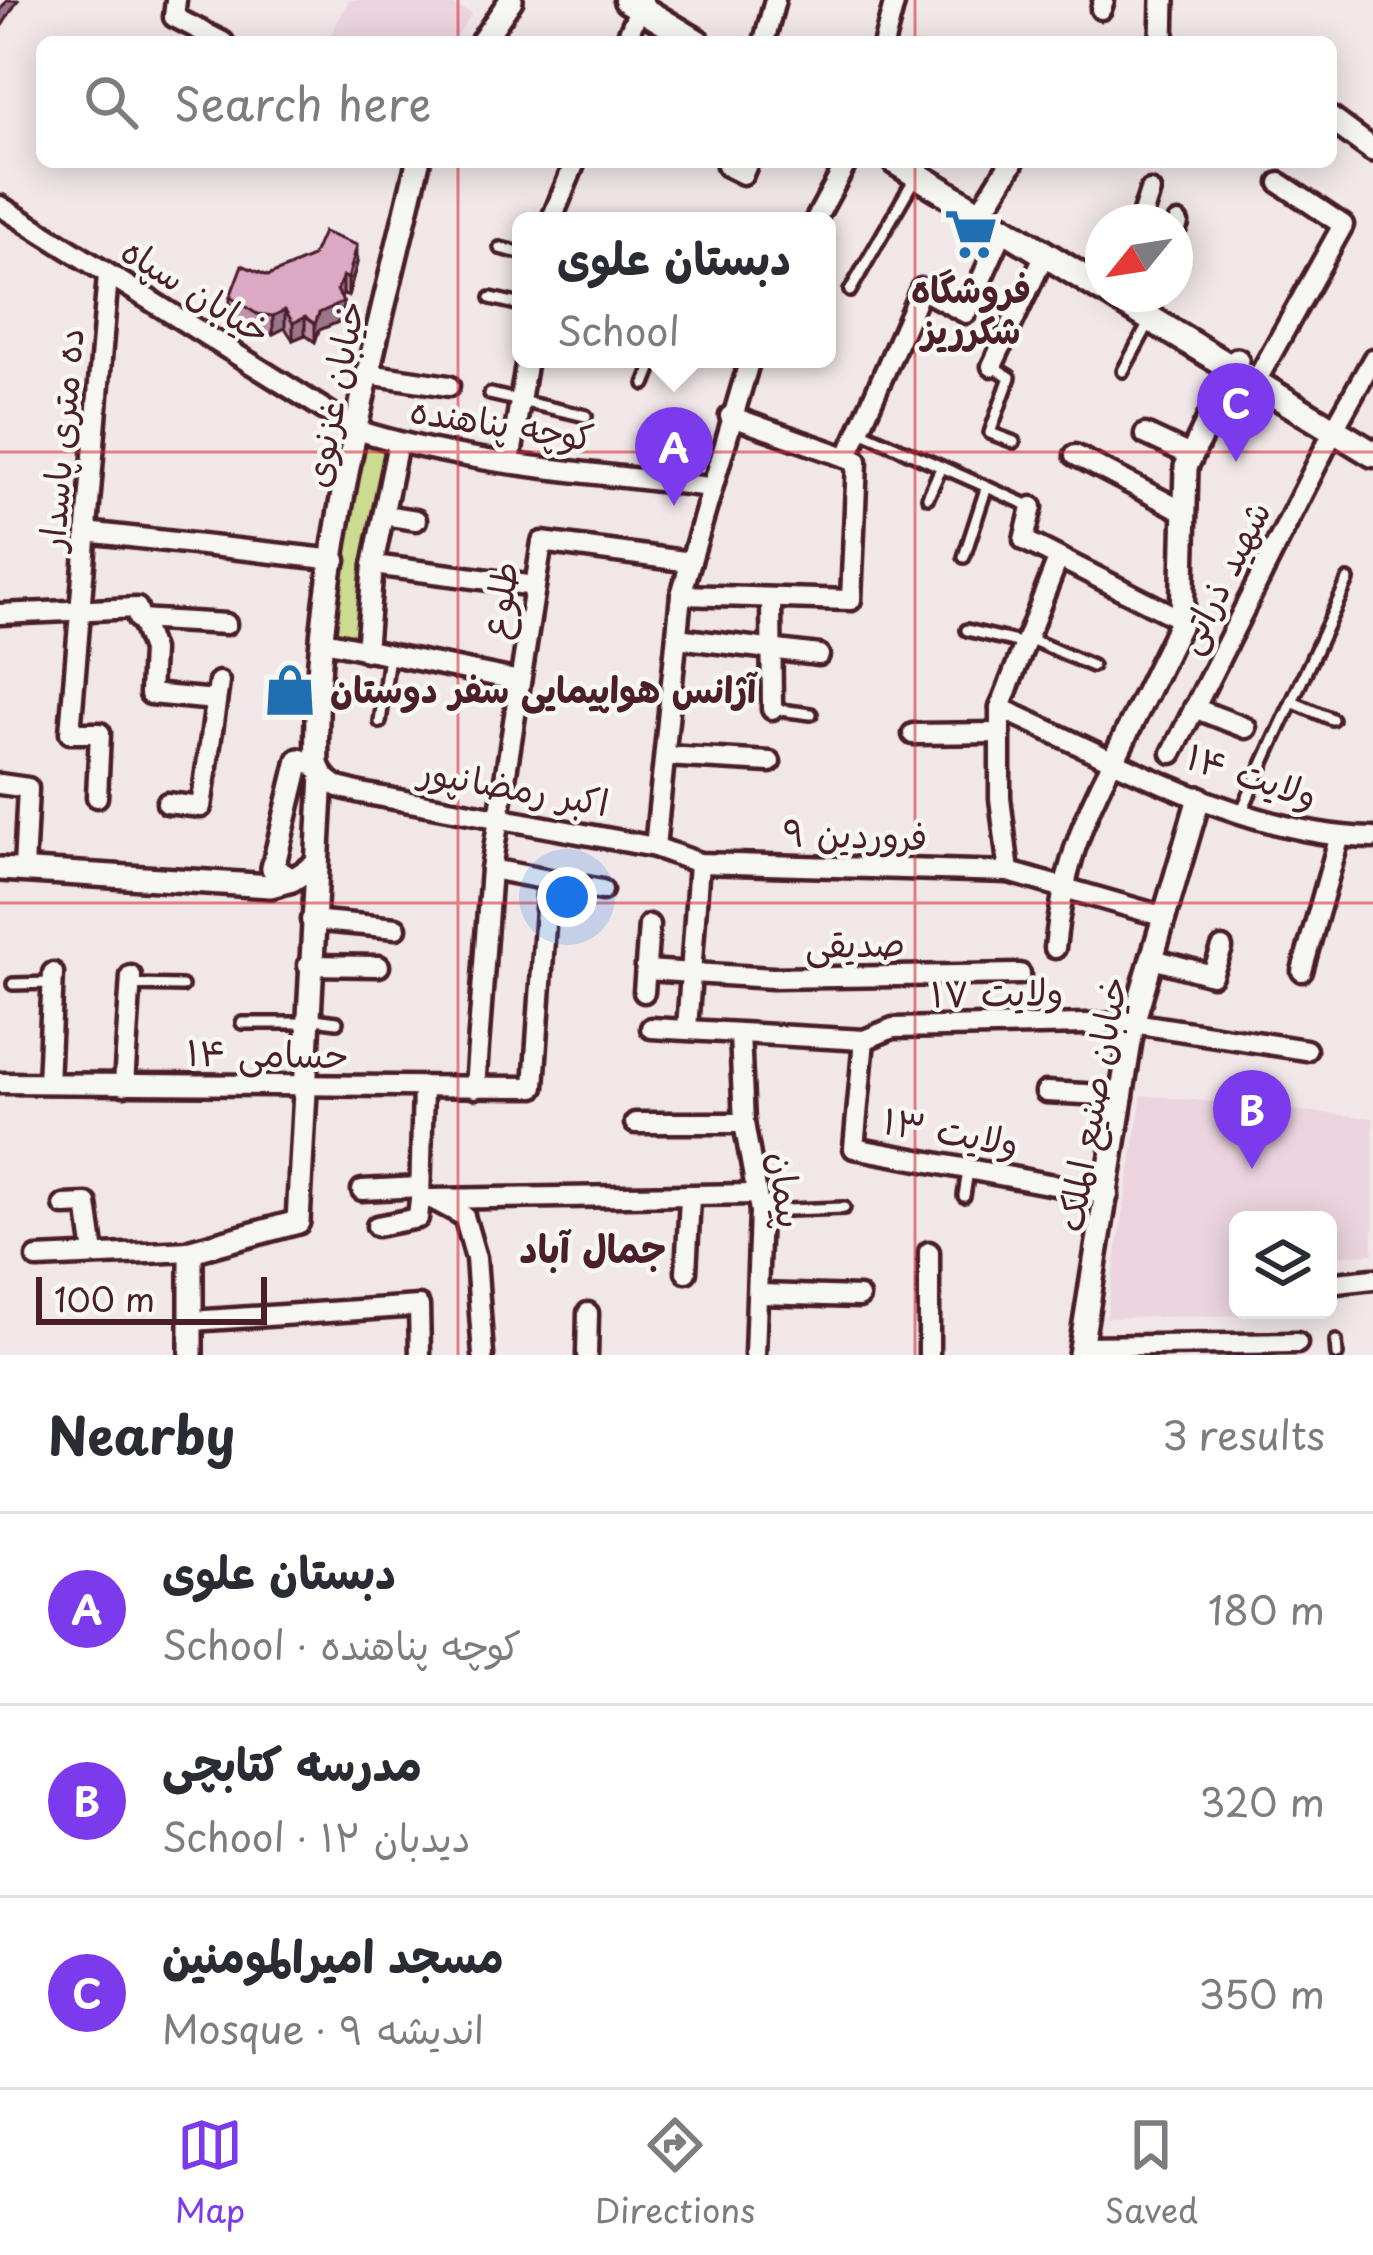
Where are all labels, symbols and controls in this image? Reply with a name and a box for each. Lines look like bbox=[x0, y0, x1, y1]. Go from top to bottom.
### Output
search box bbox=[36, 36, 1337, 168]
text: Search here bbox=[174, 68, 431, 136]
icon: search bbox=[78, 69, 144, 135]
north arrow bbox=[1085, 204, 1193, 312]
supermarket icon: فروشگاه شکرریز bbox=[942, 205, 1000, 263]
popup bbox=[512, 212, 836, 368]
street label: خیابان سپاه bbox=[112, 222, 282, 357]
text: دبستان علوی bbox=[557, 222, 791, 290]
place label: فروشگاه شکرریز bbox=[911, 261, 1031, 356]
street label: خیابان غزنوی bbox=[287, 296, 377, 492]
text: School bbox=[557, 300, 680, 359]
street label: ده متری پاسدار bbox=[22, 325, 96, 555]
pin: C bbox=[1197, 363, 1275, 462]
street label: کوچه پناهنده bbox=[407, 381, 598, 463]
pin: A bbox=[635, 407, 713, 506]
street label: شهید ذراتی bbox=[1160, 490, 1283, 662]
street label: طلوع bbox=[465, 557, 532, 642]
shop icon: آژانس هواپیمایی سفر دوستان bbox=[261, 661, 319, 719]
place label: آژانس هواپیمایی سفر دوستان bbox=[330, 661, 759, 715]
street label: ولایت ۱۴ bbox=[1180, 728, 1325, 821]
street label: اکبر رمضانپور bbox=[412, 741, 613, 828]
street label: فروردین ۹ bbox=[782, 803, 928, 863]
your location bbox=[537, 867, 597, 927]
street label: صدیقی bbox=[804, 914, 906, 970]
street label: ولایت ۱۷ bbox=[930, 963, 1064, 1019]
street label: خیابان صنیع الملک bbox=[1041, 972, 1140, 1236]
street label: حسامی ۱۴ bbox=[186, 1024, 348, 1080]
pin: B bbox=[1213, 1070, 1291, 1169]
street label: ولایت ۱۳ bbox=[879, 1092, 1024, 1169]
street label: پیمان bbox=[757, 1148, 819, 1231]
map controls bbox=[1229, 1211, 1337, 1319]
button: layers bbox=[1229, 1211, 1337, 1319]
district label: جمال آباد bbox=[520, 1217, 666, 1276]
scale bar bbox=[36, 1271, 267, 1324]
text: 100 m bbox=[54, 1273, 155, 1323]
text: Nearby bbox=[48, 1395, 235, 1472]
text: 3 results bbox=[1162, 1404, 1325, 1463]
text: دبستان علوی bbox=[162, 1536, 396, 1604]
text: A bbox=[72, 1579, 102, 1638]
text: 180 m bbox=[1208, 1579, 1325, 1638]
text: School · کوچه پناهنده bbox=[162, 1614, 521, 1673]
text: مدرسه کتابچی bbox=[162, 1728, 422, 1796]
text: B bbox=[74, 1771, 100, 1830]
text: 320 m bbox=[1200, 1771, 1325, 1830]
text: School · دیدبان ۱۲ bbox=[162, 1806, 471, 1865]
text: مسجد امیرالمومنین bbox=[162, 1920, 504, 1988]
text: C bbox=[72, 1963, 102, 2022]
text: 350 m bbox=[1198, 1963, 1325, 2022]
text: Mosque · اندیشه ۹ bbox=[162, 1998, 484, 2057]
tab: Map bbox=[175, 2112, 245, 2234]
tab: Directions bbox=[595, 2112, 755, 2234]
tab: Saved bbox=[1105, 2112, 1198, 2234]

